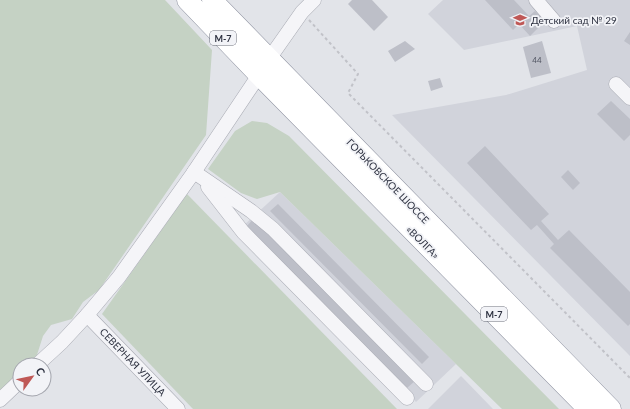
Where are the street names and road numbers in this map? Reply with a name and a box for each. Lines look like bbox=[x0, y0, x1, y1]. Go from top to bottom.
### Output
road number: М-7 bbox=[210, 31, 236, 45]
street label: ГОРЬКОВСКОЕ ШОССЕ bbox=[344, 136, 432, 226]
street label: «ВОЛГА» bbox=[404, 223, 442, 261]
road number: М-7 bbox=[481, 307, 507, 321]
street label: СЕВЕРНАЯ УЛИЦА bbox=[98, 326, 169, 399]

